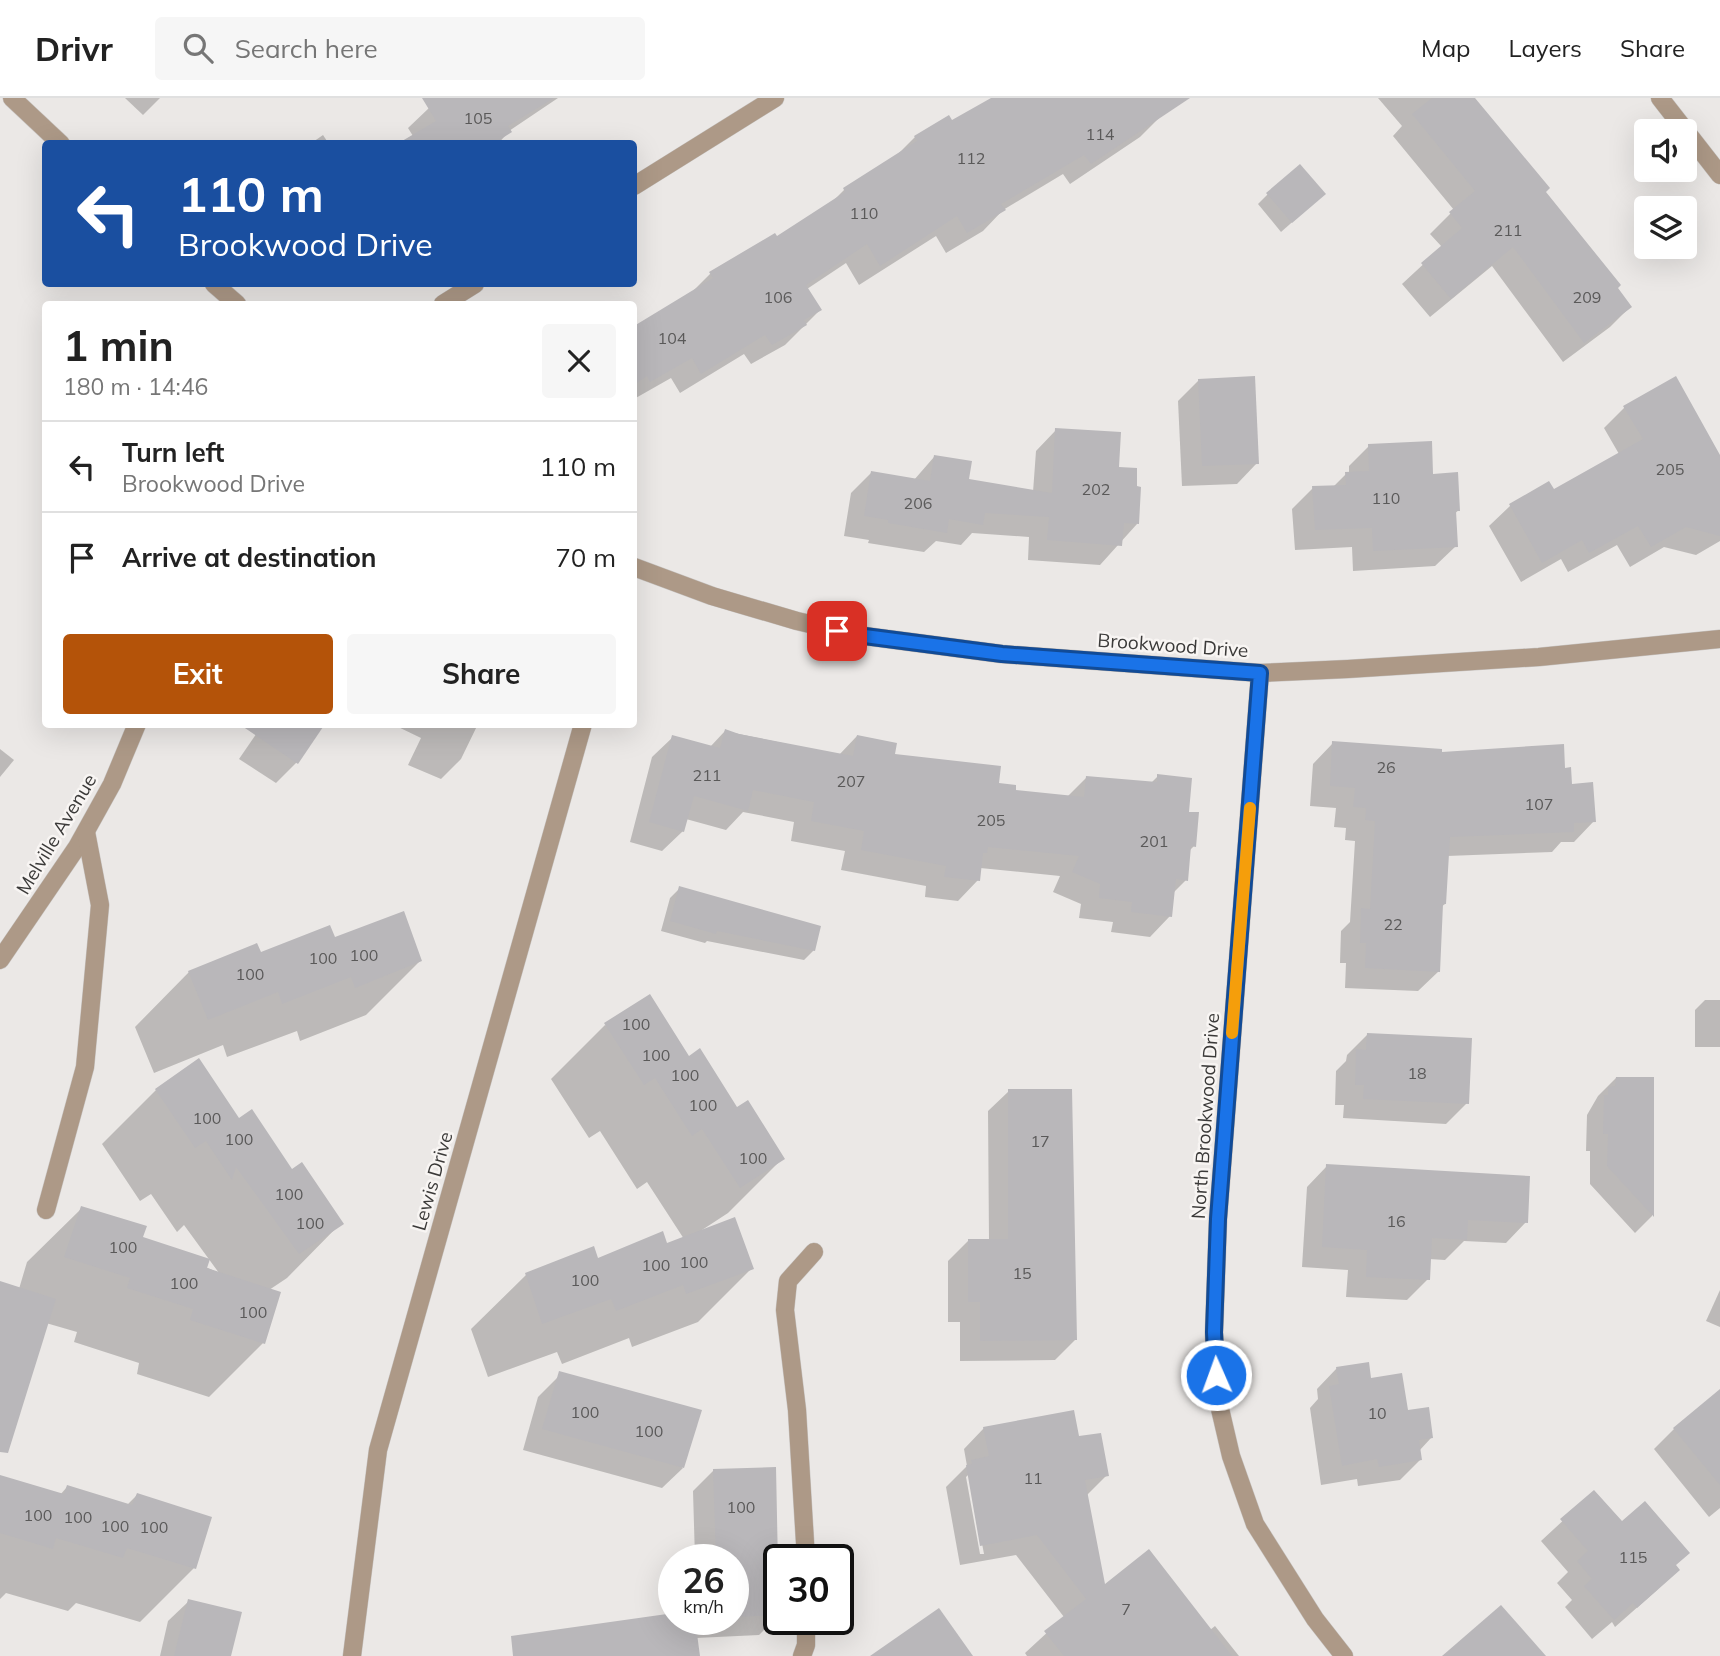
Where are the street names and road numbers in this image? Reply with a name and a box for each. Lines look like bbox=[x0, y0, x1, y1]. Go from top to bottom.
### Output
street label: Brookwood Drive bbox=[1097, 628, 1249, 662]
street label: Melville Avenue bbox=[11, 769, 101, 899]
street label: North Brookwood Drive bbox=[1186, 1012, 1224, 1220]
street label: Lewis Drive bbox=[406, 1129, 458, 1233]

